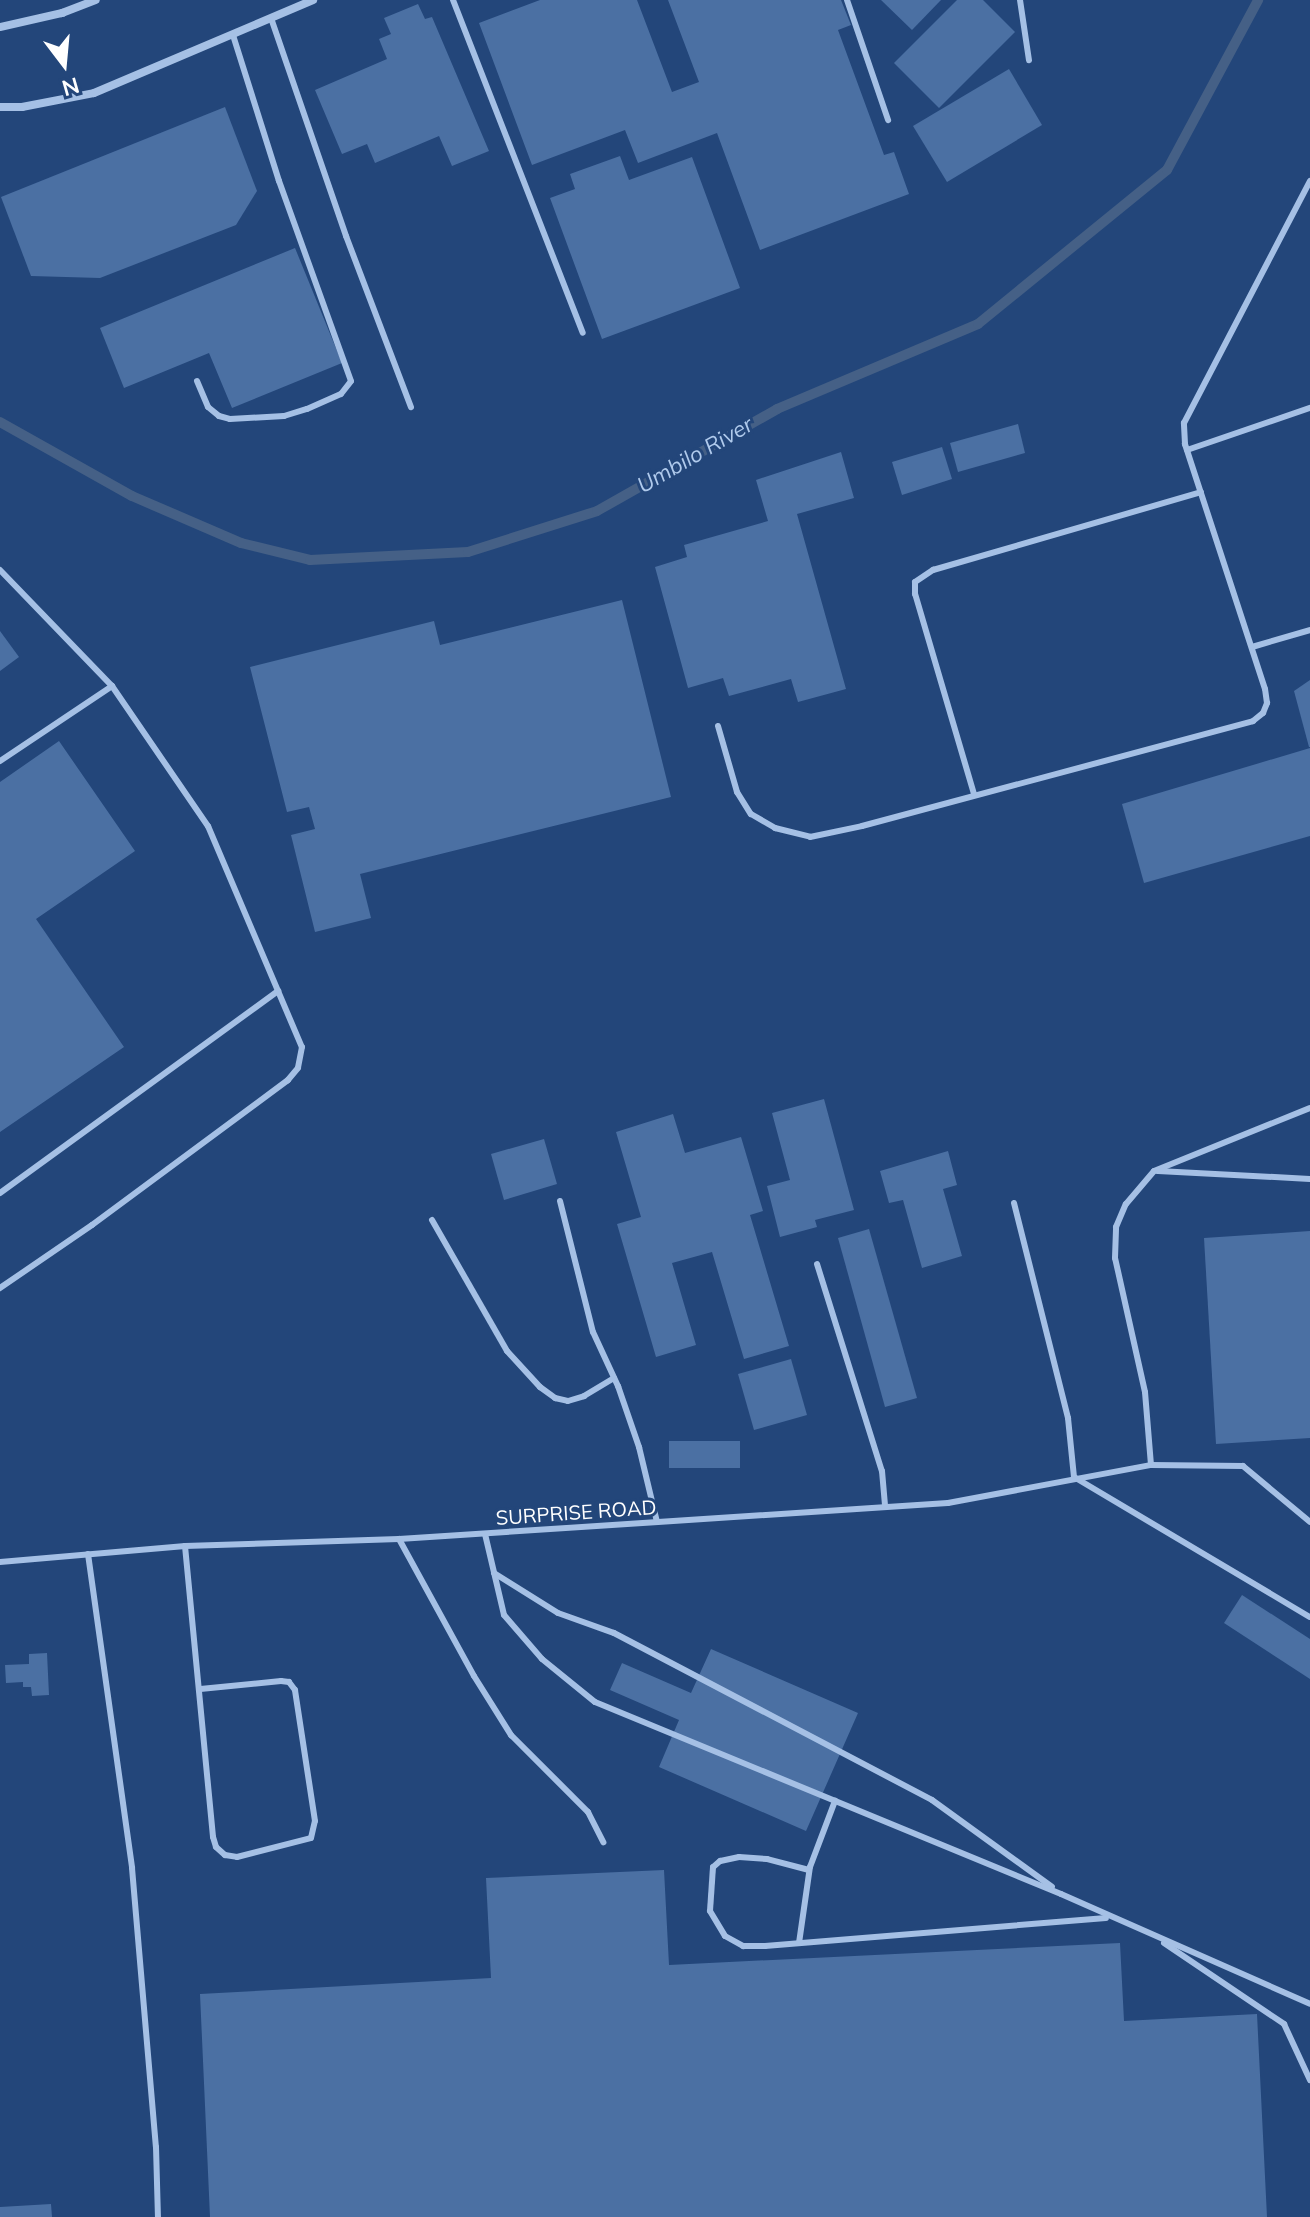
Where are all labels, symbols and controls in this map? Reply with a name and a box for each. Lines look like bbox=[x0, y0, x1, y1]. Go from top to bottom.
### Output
north arrow bbox=[24, 24, 104, 104]
text: N bbox=[59, 71, 82, 103]
water label: Umbilo River bbox=[632, 411, 758, 499]
street label: SURPRISE ROAD bbox=[495, 1494, 657, 1530]

